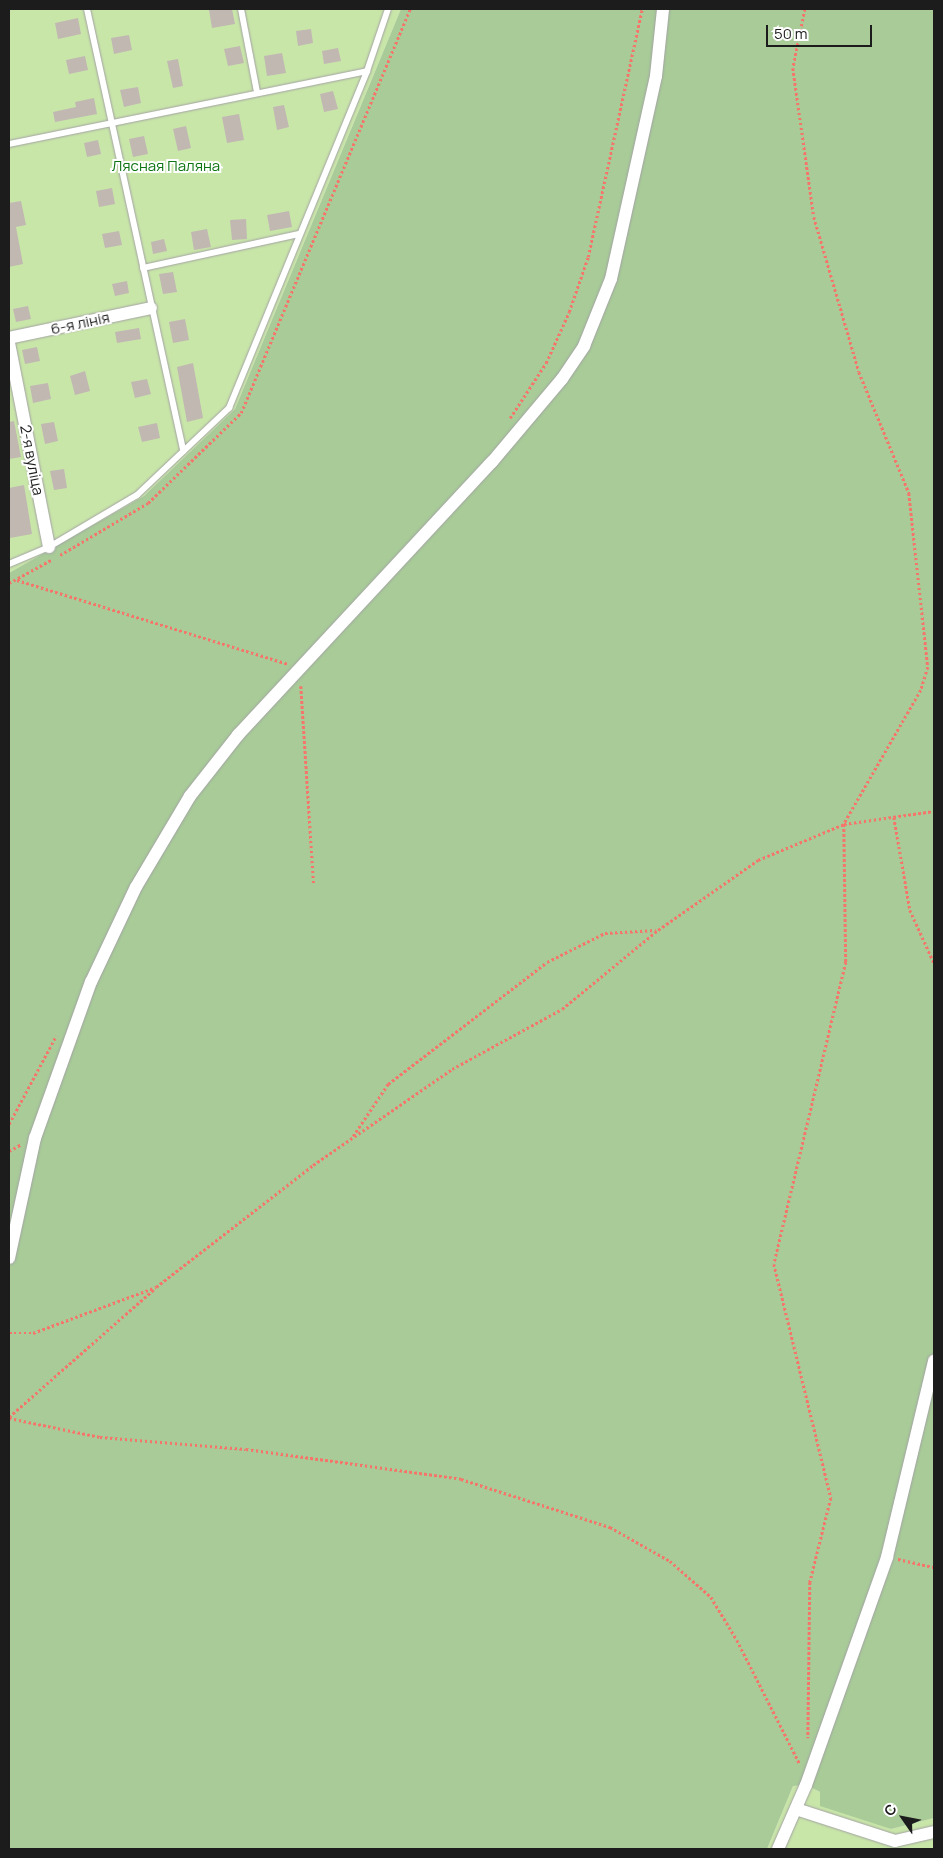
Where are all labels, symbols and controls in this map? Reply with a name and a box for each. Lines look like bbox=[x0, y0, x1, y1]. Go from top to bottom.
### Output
scale bar bbox=[768, 15, 874, 47]
text: 50 m bbox=[774, 23, 808, 44]
park label: Лясная Паляна bbox=[112, 157, 220, 175]
street label: 6-я лінія bbox=[49, 308, 111, 338]
street label: 2-я вуліца bbox=[16, 423, 48, 497]
north arrow bbox=[878, 1793, 928, 1843]
text: С bbox=[879, 1800, 901, 1819]

